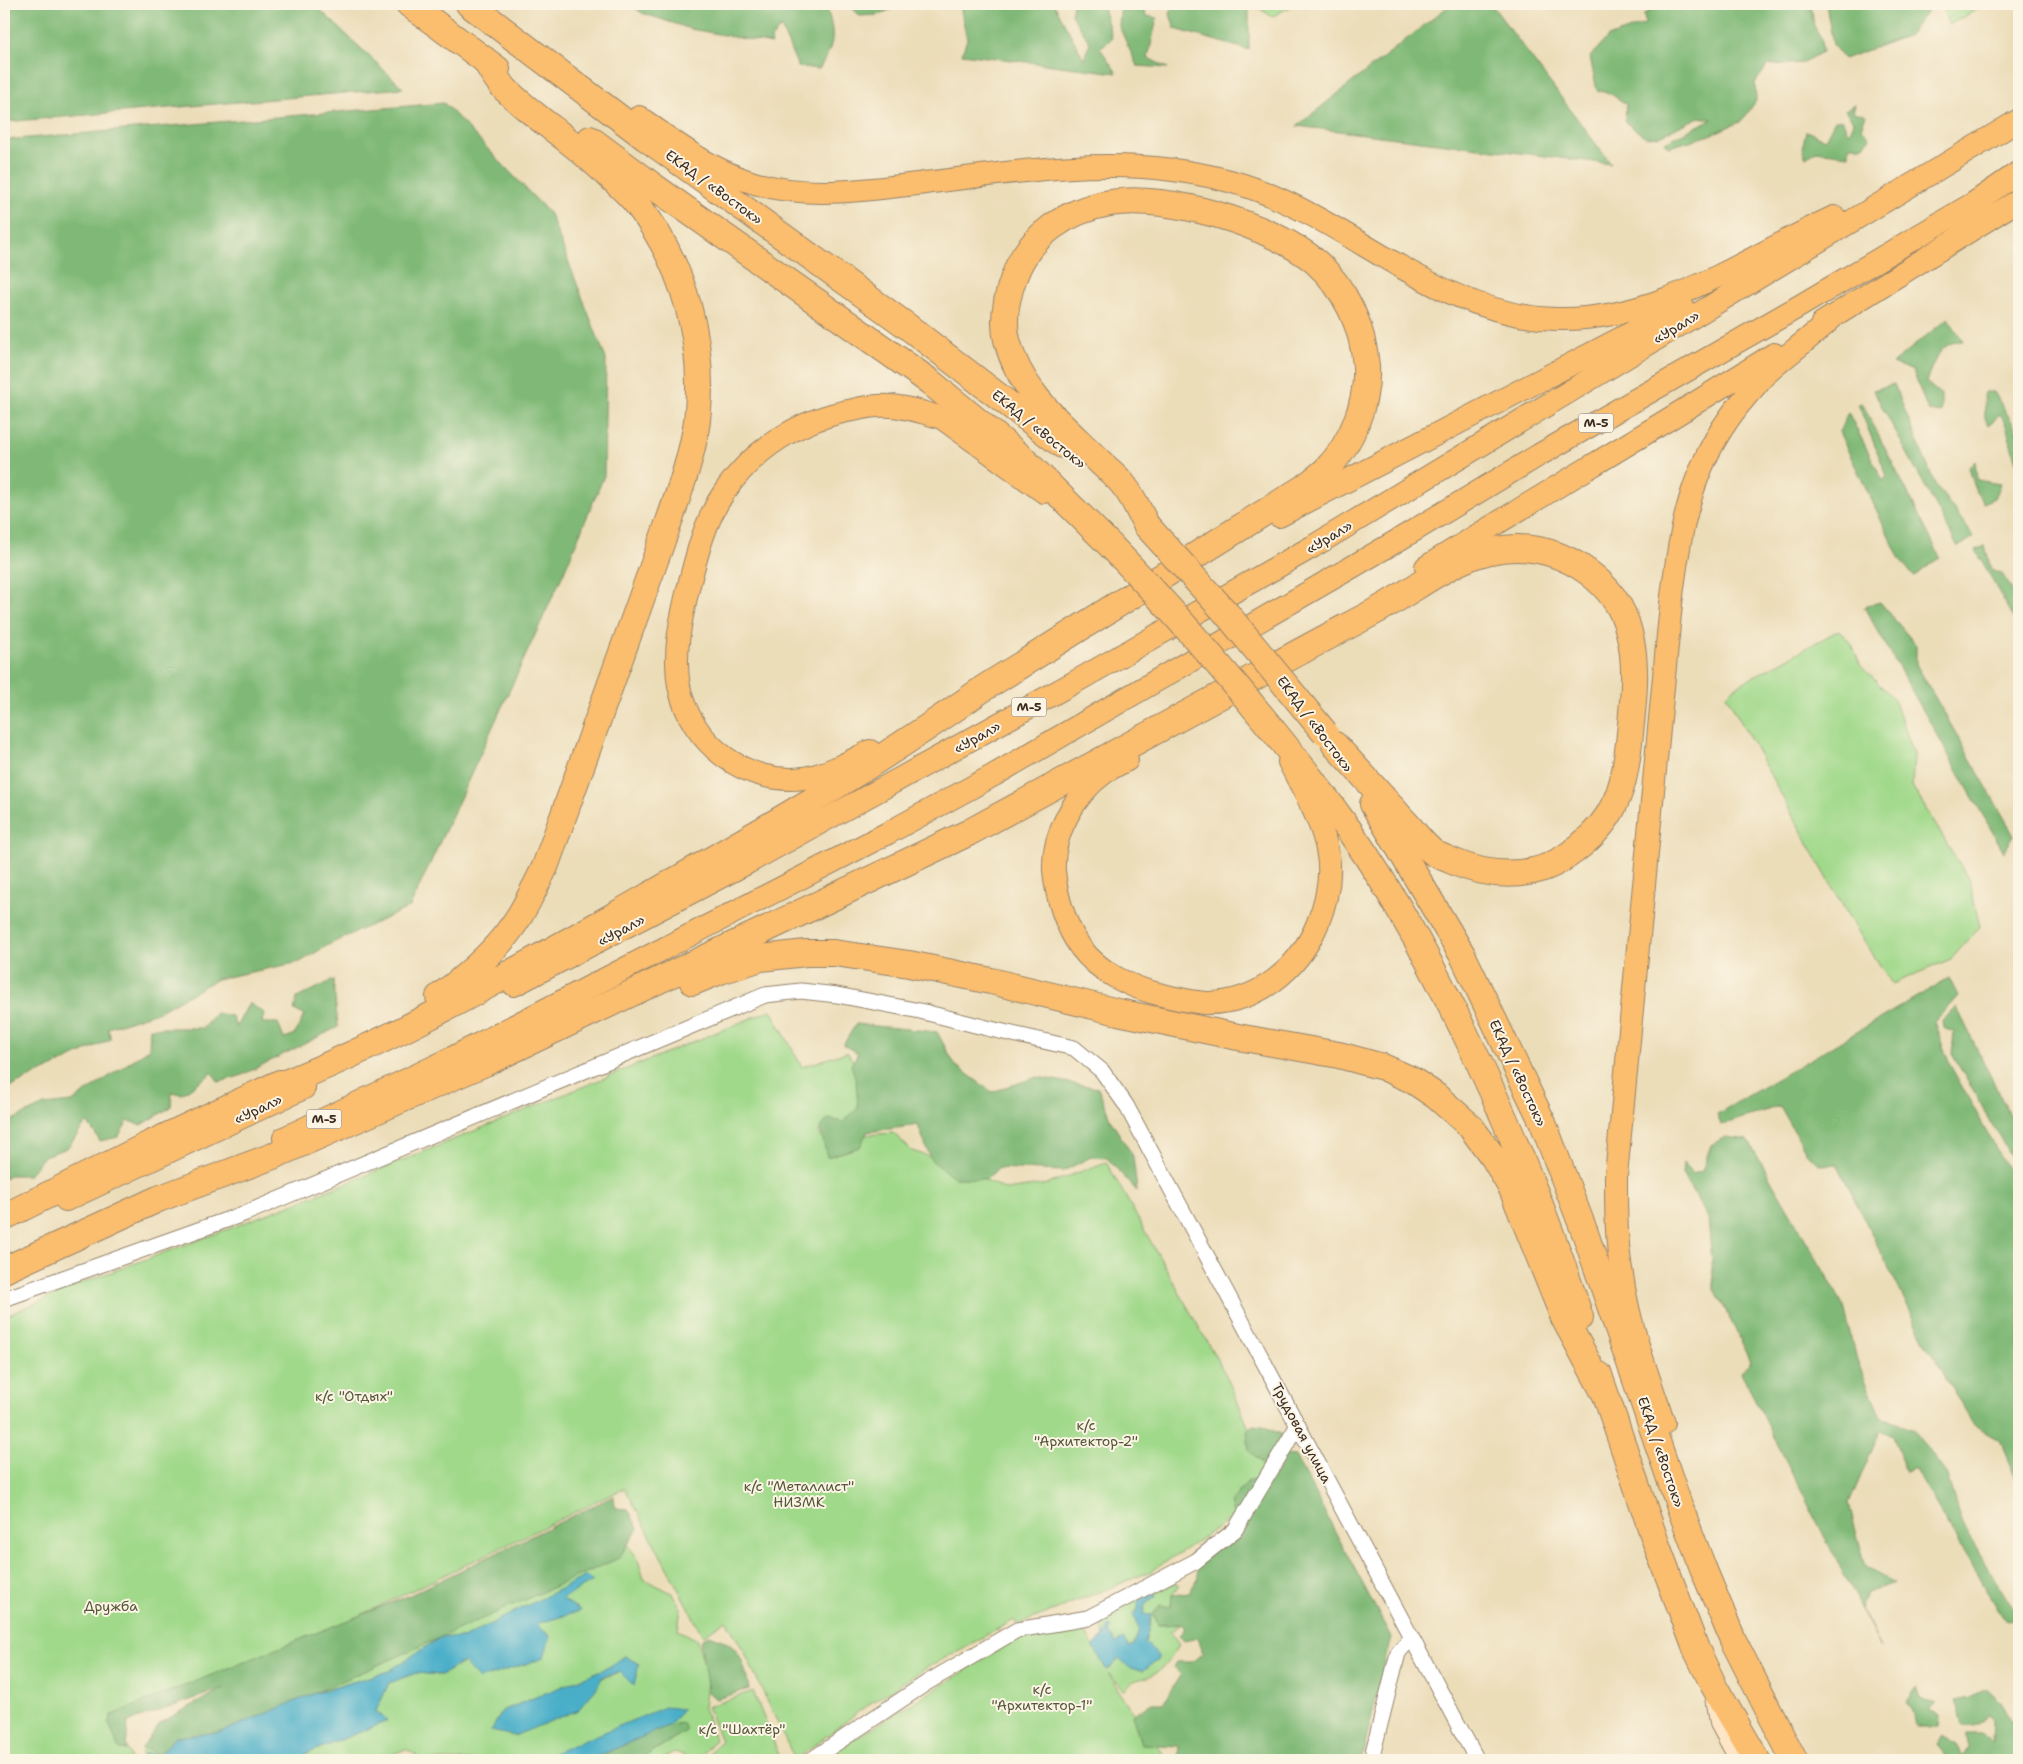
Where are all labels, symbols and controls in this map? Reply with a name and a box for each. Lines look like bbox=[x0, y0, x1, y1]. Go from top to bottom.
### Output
street label: ЕКАД / «Восток» bbox=[662, 146, 766, 228]
street label: «Урал» bbox=[1650, 306, 1703, 348]
street label: ЕКАД / «Восток» bbox=[988, 386, 1090, 473]
road number: М-5 bbox=[1578, 413, 1614, 432]
street label: «Урал» bbox=[1303, 516, 1356, 558]
street label: ЕКАД / «Восток» bbox=[1273, 672, 1357, 776]
road number: М-5 bbox=[1012, 698, 1046, 716]
street label: «Урал» bbox=[950, 717, 1004, 757]
street label: «Урал» bbox=[594, 910, 648, 950]
street label: ЕКАД / «Восток» bbox=[1485, 1017, 1551, 1129]
street label: «Урал» bbox=[231, 1090, 285, 1128]
road number: М-5 bbox=[306, 1110, 342, 1128]
street label: Трудовая улица bbox=[1268, 1380, 1336, 1486]
park label: к/с "Отдых" bbox=[315, 1387, 393, 1405]
street label: ЕКАД / «Восток» bbox=[1634, 1394, 1688, 1510]
park label: к/с "Архитектор-2" bbox=[1034, 1416, 1138, 1450]
park label: к/с "Металлист" НИЗМК bbox=[744, 1477, 854, 1511]
park label: Дружба bbox=[84, 1597, 138, 1615]
park label: к/с "Архитектор-1" bbox=[992, 1680, 1092, 1714]
park label: к/с "Шахтёр" bbox=[698, 1720, 786, 1738]

